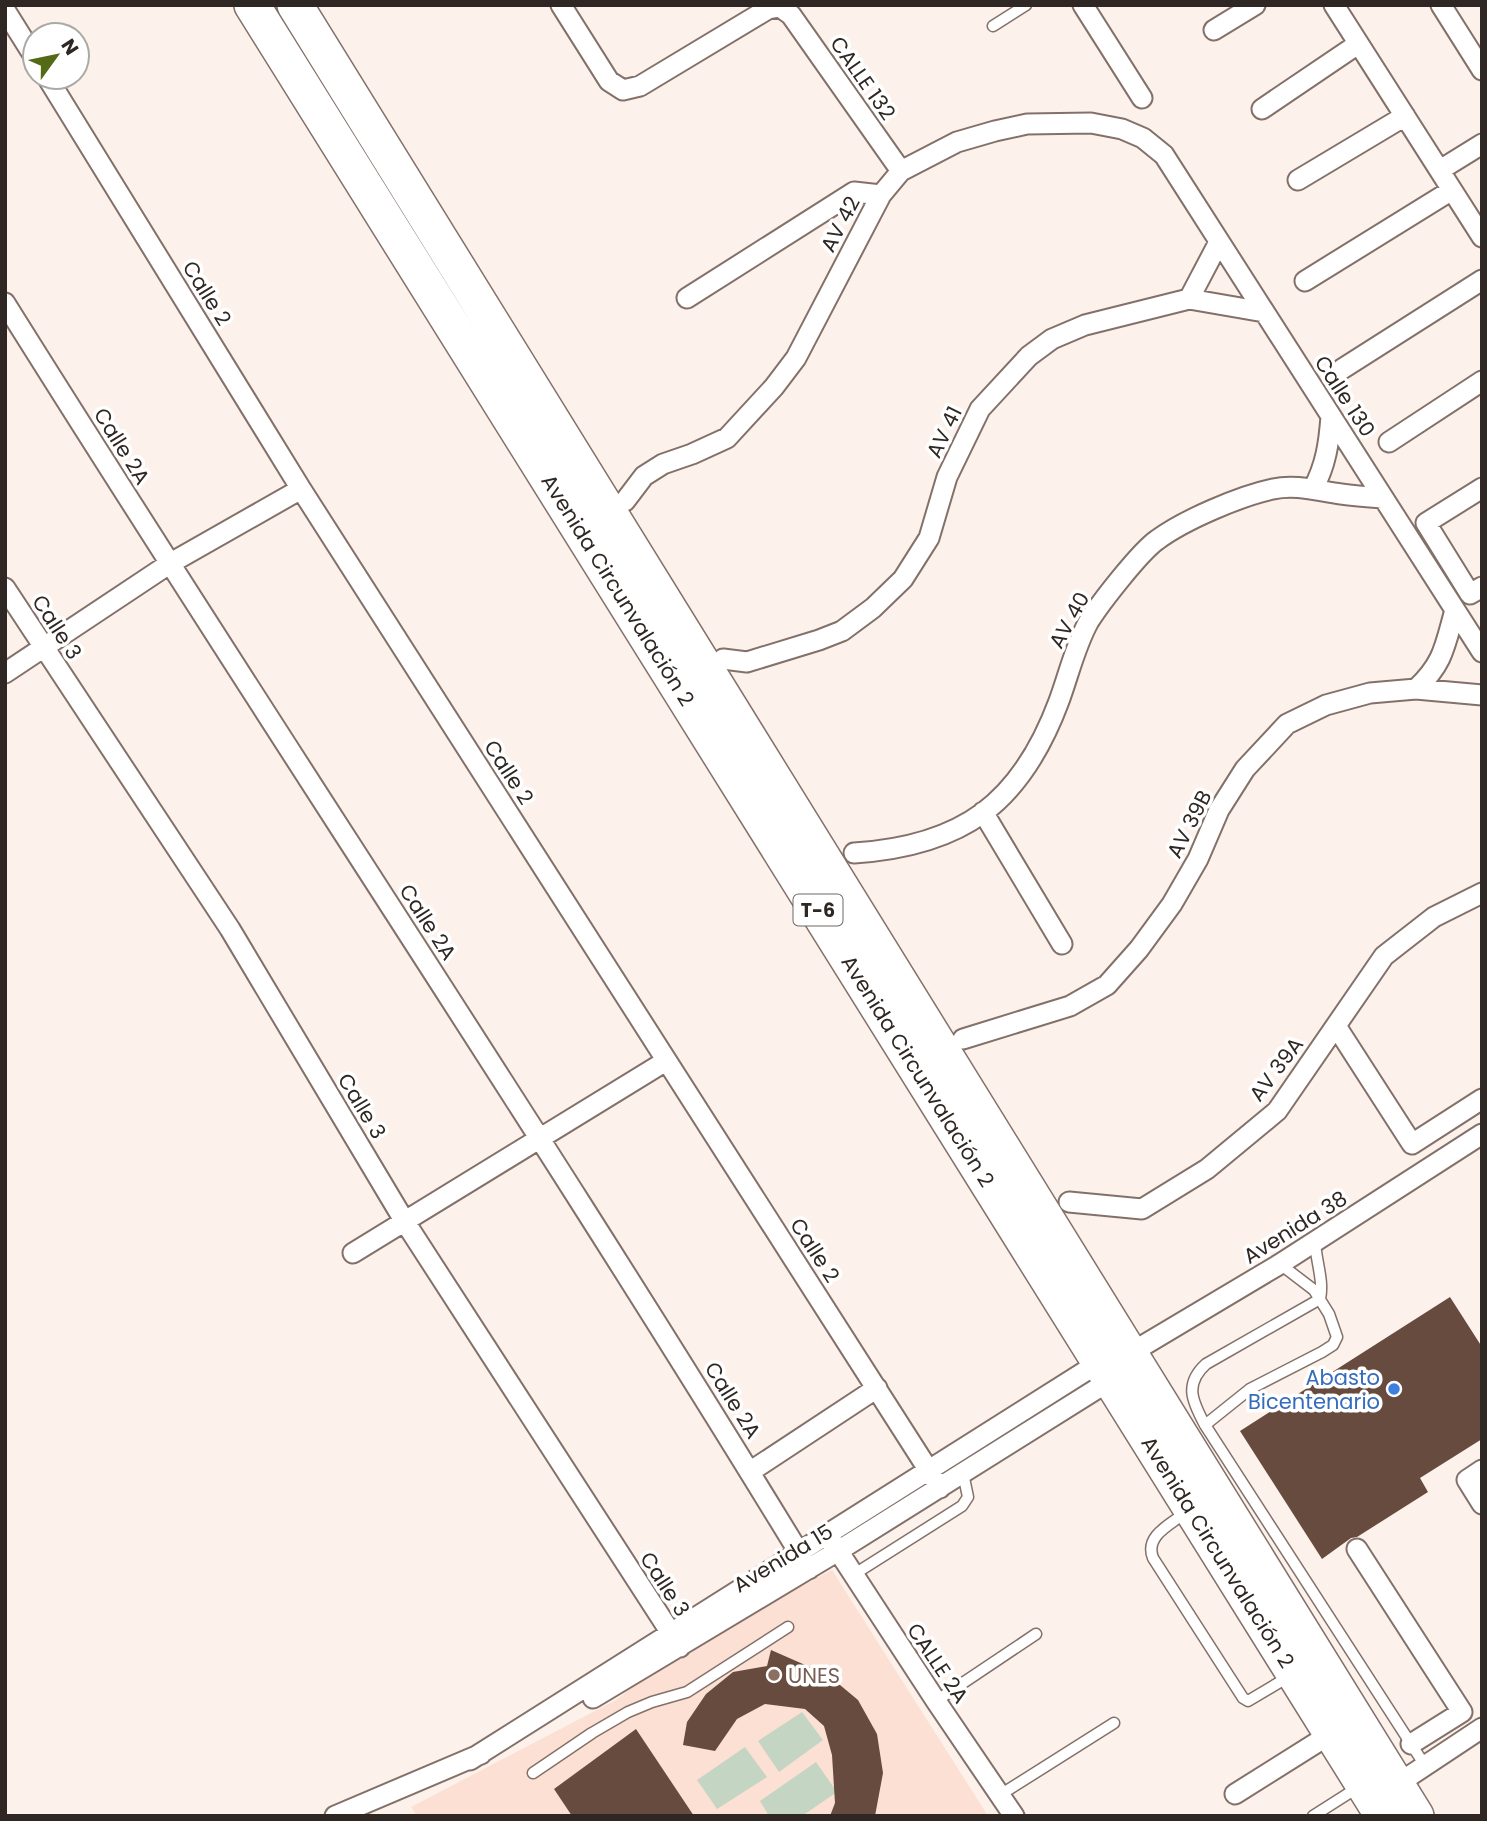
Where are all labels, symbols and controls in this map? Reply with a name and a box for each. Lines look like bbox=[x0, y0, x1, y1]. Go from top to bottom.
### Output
north arrow bbox=[21, 21, 91, 91]
street label: CALLE 132 bbox=[824, 30, 902, 126]
text: N bbox=[55, 34, 85, 60]
street label: AV 42 bbox=[813, 191, 867, 257]
street label: Calle 2 bbox=[176, 255, 238, 331]
street label: Calle 130 bbox=[1308, 350, 1382, 442]
street label: AV 41 bbox=[919, 401, 969, 463]
street label: Calle 2A bbox=[87, 402, 157, 490]
street label: Avenida Circunvalación 2 bbox=[535, 469, 701, 711]
street label: AV 40 bbox=[1042, 587, 1096, 653]
street label: Calle 3 bbox=[25, 589, 89, 665]
street label: Calle 2 bbox=[477, 734, 541, 810]
street label: AV 39B bbox=[1160, 785, 1218, 863]
street label: Calle 2A bbox=[393, 878, 463, 966]
road number: T-6 bbox=[794, 894, 842, 926]
street label: Avenida Circunvalación 2 bbox=[835, 950, 1001, 1192]
street label: AV 39A bbox=[1242, 1031, 1310, 1107]
street label: Calle 3 bbox=[331, 1068, 393, 1144]
street label: Avenida 38 bbox=[1238, 1184, 1352, 1270]
street label: Calle 2 bbox=[783, 1212, 847, 1288]
street label: Calle 2A bbox=[698, 1356, 768, 1444]
place label: Abasto Bicentenario bbox=[1248, 1363, 1380, 1416]
marker: Abasto Bicentenario bbox=[1386, 1381, 1402, 1397]
street label: Avenida Circunvalación 2 bbox=[1135, 1431, 1301, 1673]
street label: Avenida 15 bbox=[728, 1517, 838, 1599]
street label: Calle 3 bbox=[633, 1546, 697, 1622]
street label: CALLE 2A bbox=[901, 1617, 975, 1709]
place label: UNES bbox=[788, 1661, 840, 1690]
marker: UNES bbox=[766, 1667, 782, 1683]

